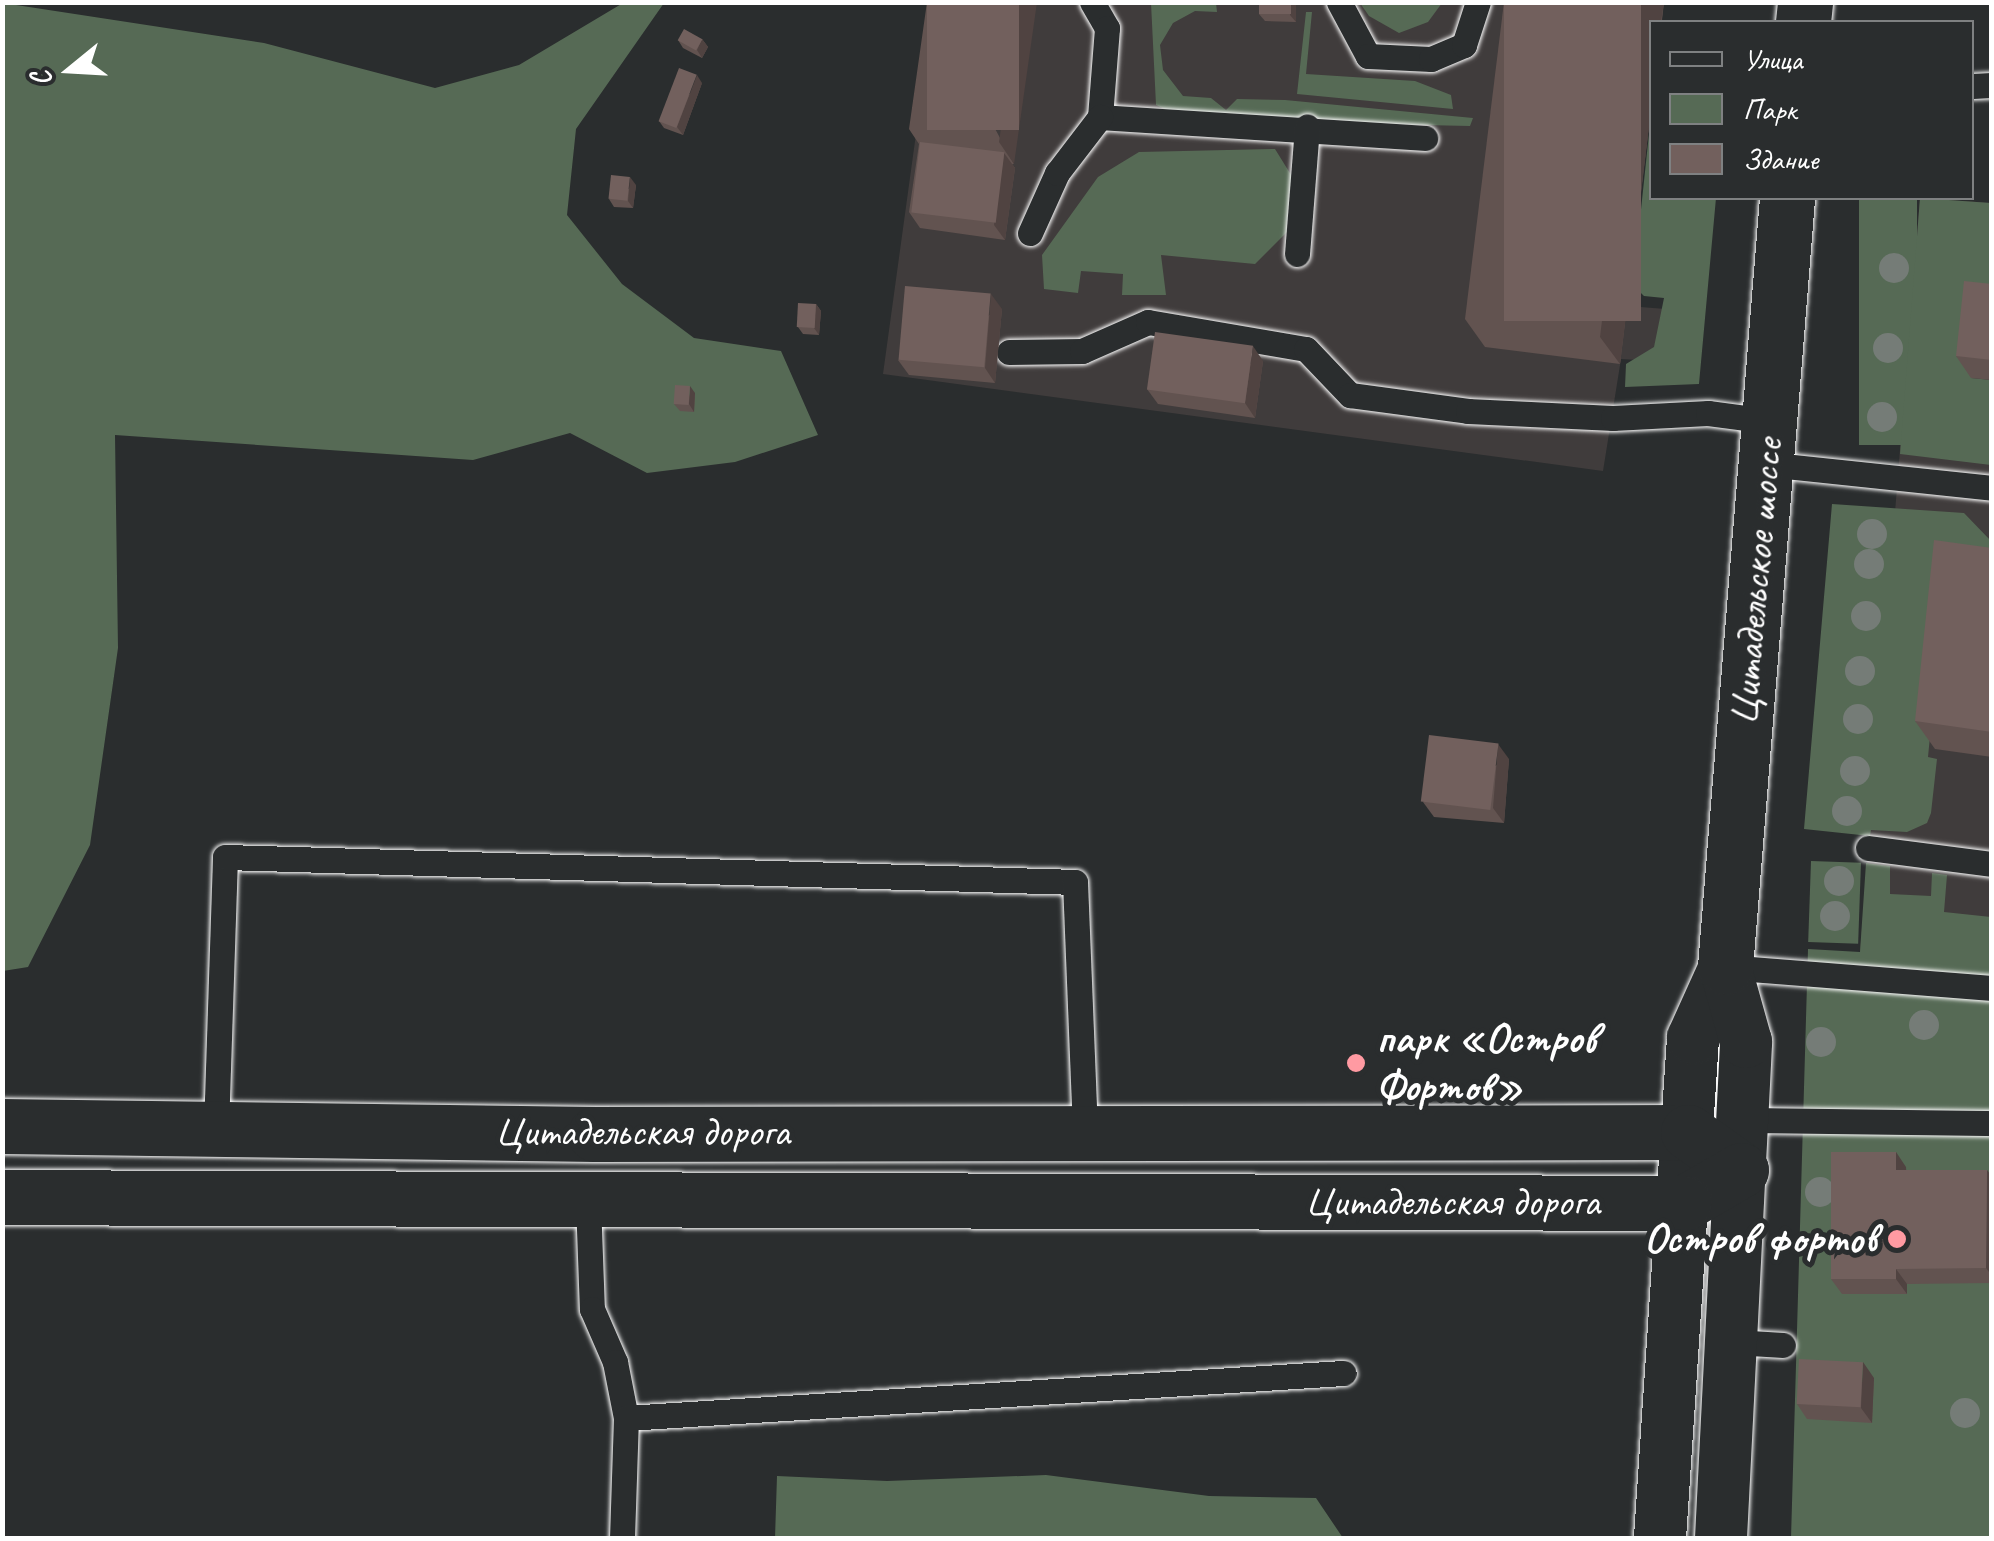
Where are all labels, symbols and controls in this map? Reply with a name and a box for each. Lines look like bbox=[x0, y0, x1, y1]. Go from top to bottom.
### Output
north arrow bbox=[20, 20, 120, 120]
legend bbox=[1649, 20, 1974, 200]
text: Улица bbox=[1743, 40, 1802, 78]
text: С bbox=[22, 67, 60, 91]
text: Парк bbox=[1743, 90, 1797, 128]
text: Здание bbox=[1743, 140, 1818, 178]
street label: Цитадельское шоссе bbox=[1718, 437, 1794, 727]
place label: парк «Остров Фортов» bbox=[1376, 1014, 1597, 1112]
marker: парк «Остров Фортов» bbox=[1345, 1052, 1367, 1074]
street label: Цитадельская дорога bbox=[494, 1107, 790, 1157]
street label: Цитадельская дорога bbox=[1304, 1177, 1600, 1227]
place label: Остров фортов bbox=[1641, 1214, 1877, 1264]
marker: Остров фортов bbox=[1886, 1228, 1908, 1250]

